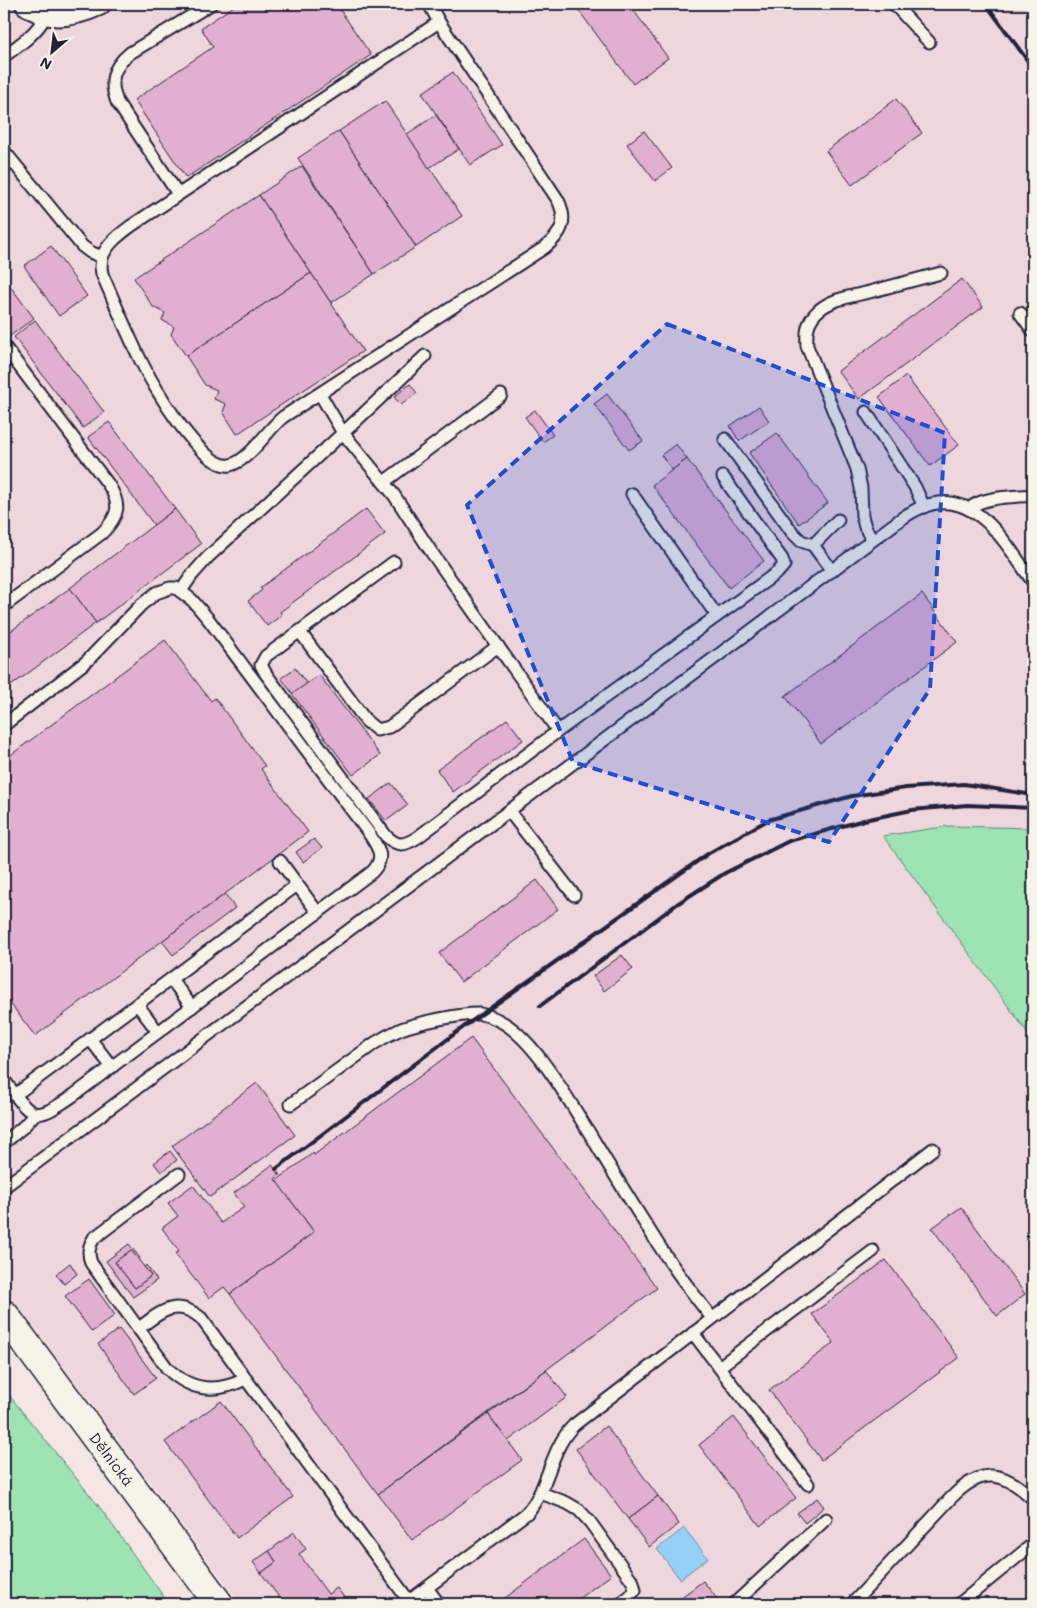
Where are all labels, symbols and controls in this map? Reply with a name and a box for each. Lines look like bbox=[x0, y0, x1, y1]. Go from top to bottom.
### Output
north arrow bbox=[28, 28, 78, 78]
text: N bbox=[37, 53, 55, 75]
street label: Dělnická bbox=[85, 1428, 139, 1490]

